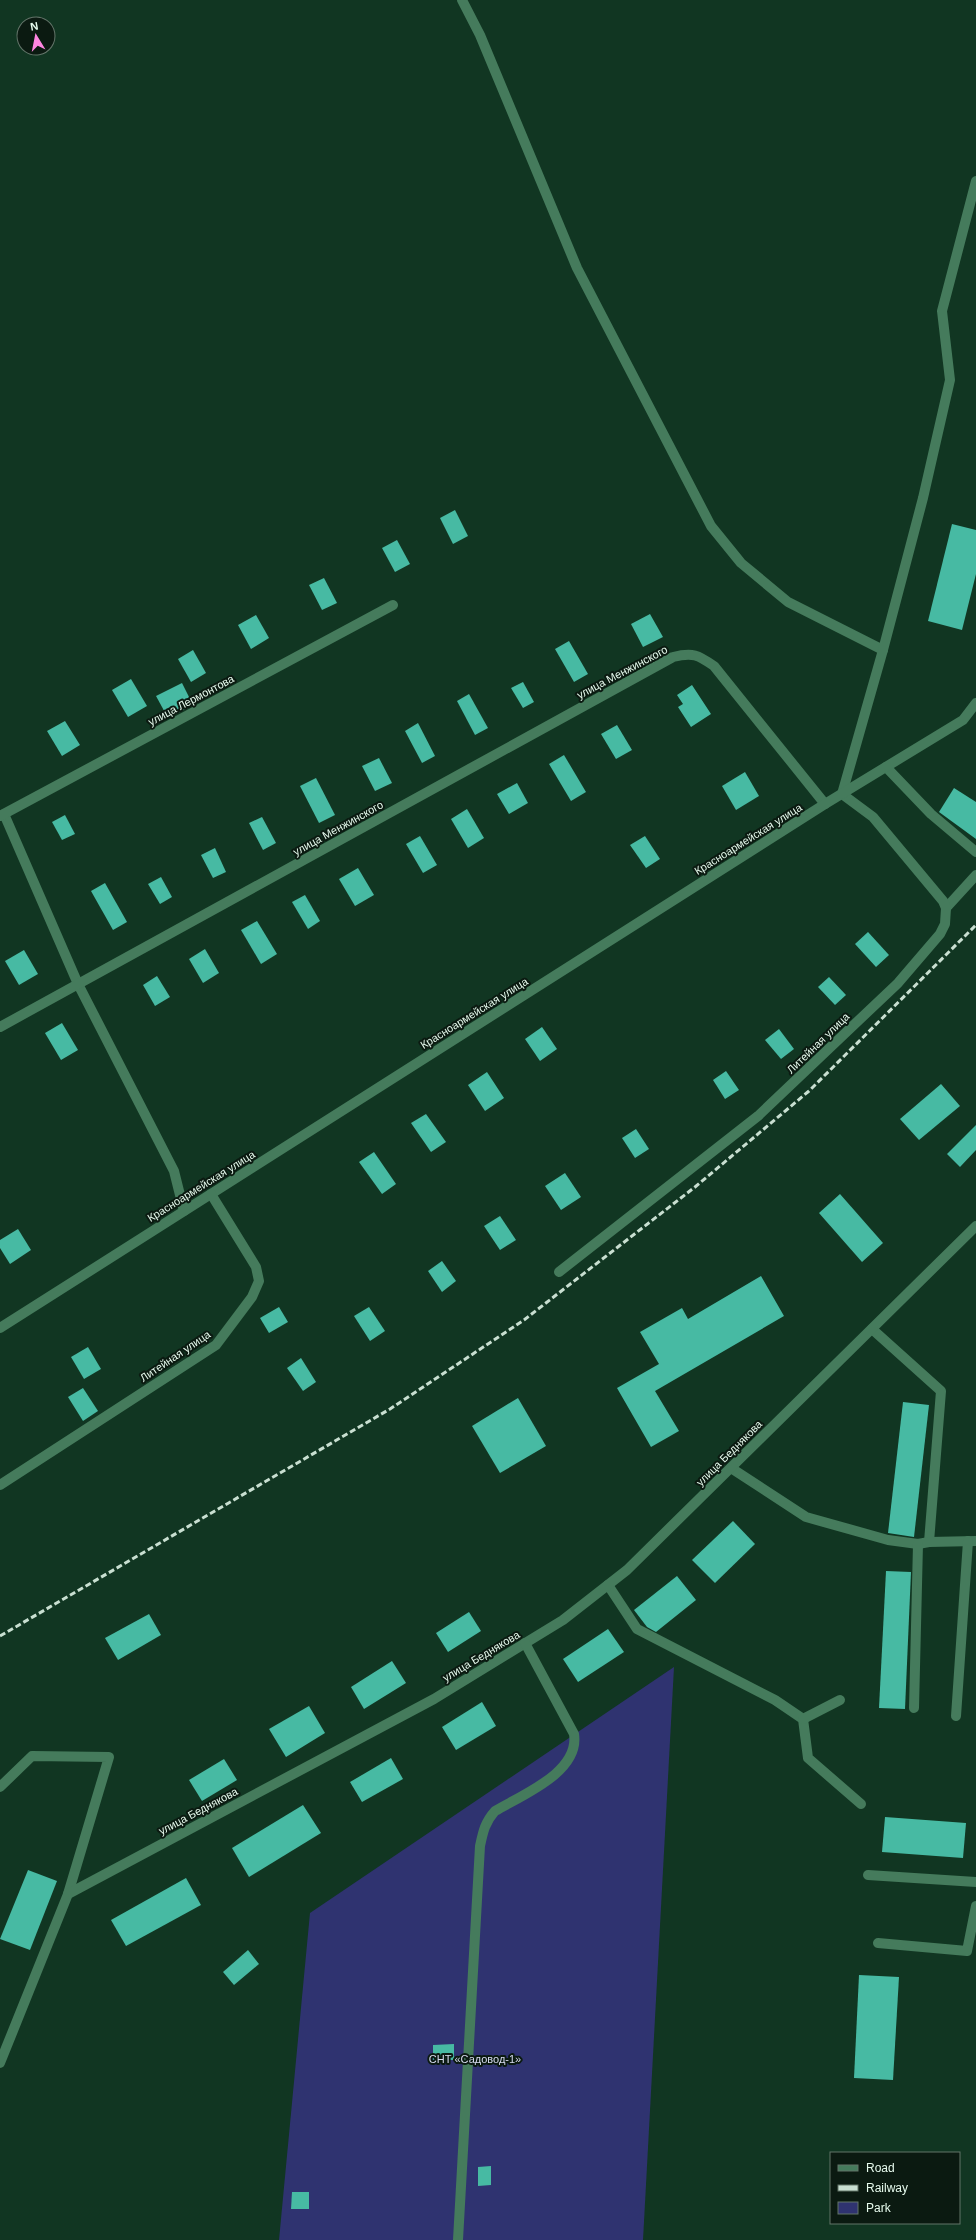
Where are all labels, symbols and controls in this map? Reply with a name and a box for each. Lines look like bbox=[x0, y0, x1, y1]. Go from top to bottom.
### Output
north arrow bbox=[16, 16, 56, 56]
text: N bbox=[29, 20, 39, 33]
street label: улица Менжинского bbox=[575, 643, 669, 701]
street label: улица Лермонтова bbox=[146, 672, 237, 728]
street label: улица Менжинского bbox=[291, 798, 385, 858]
street label: Красноармейская улица bbox=[692, 801, 805, 877]
street label: Красноармейская улица bbox=[418, 975, 531, 1051]
street label: Литейная улица bbox=[784, 1010, 852, 1076]
street label: Красноармейская улица bbox=[145, 1148, 258, 1224]
street label: Литейная улица bbox=[138, 1328, 213, 1384]
street label: улица Беднякова bbox=[694, 1417, 765, 1488]
street label: улица Беднякова bbox=[440, 1628, 522, 1684]
street label: улица Беднякова bbox=[156, 1785, 240, 1837]
park label: СНТ «Садовод-1» bbox=[429, 2053, 521, 2065]
legend bbox=[830, 2152, 960, 2224]
text: Road bbox=[866, 2161, 895, 2175]
text: Railway bbox=[866, 2181, 908, 2195]
text: Park bbox=[866, 2201, 892, 2215]

